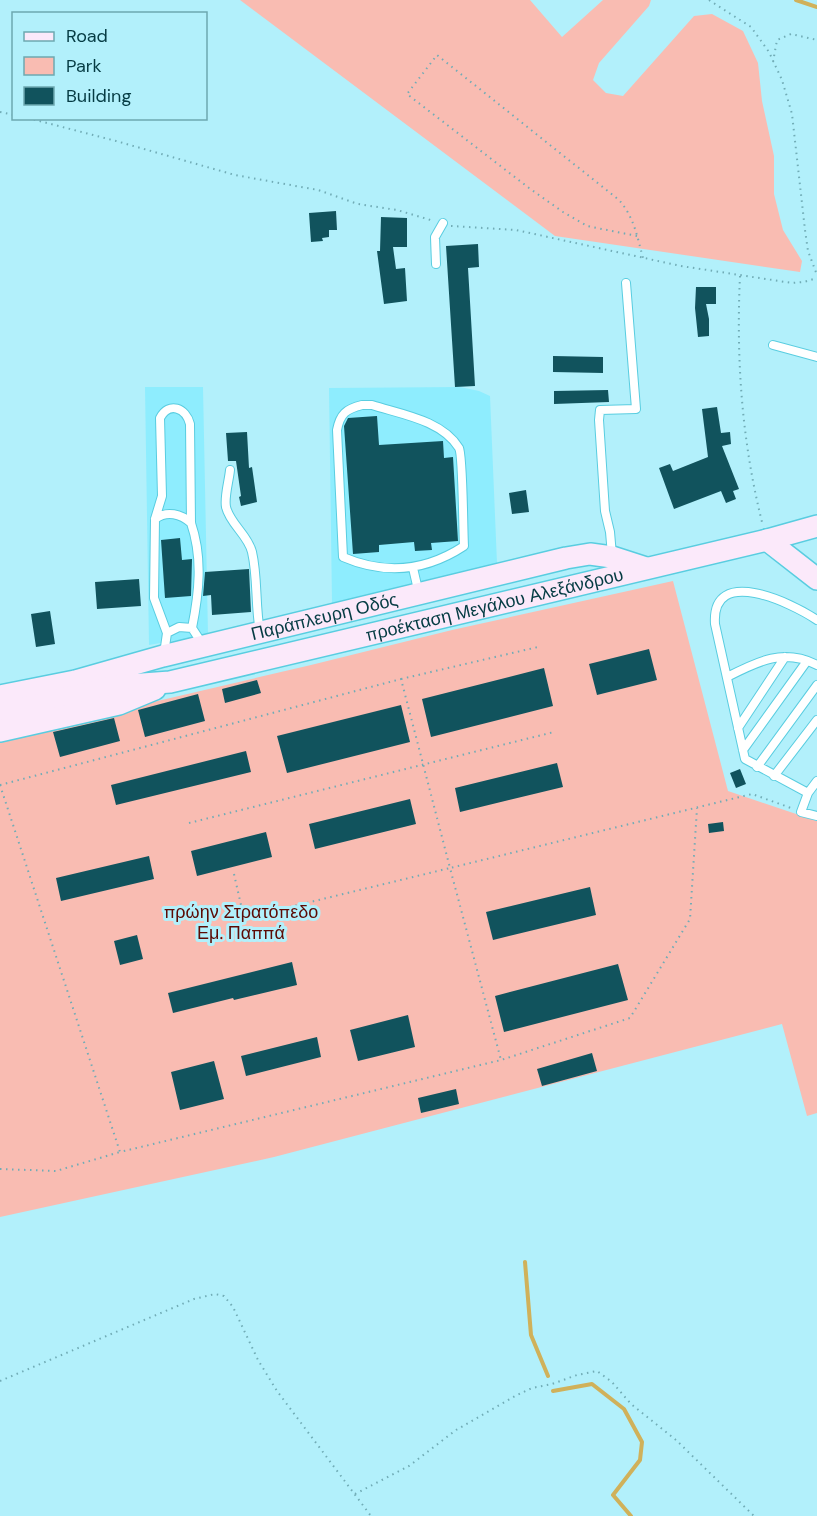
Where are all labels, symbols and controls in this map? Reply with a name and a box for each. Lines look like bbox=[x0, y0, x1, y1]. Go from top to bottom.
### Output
legend bbox=[12, 12, 207, 120]
text: Road bbox=[66, 24, 108, 48]
text: Park bbox=[66, 54, 102, 78]
text: Building bbox=[66, 84, 131, 108]
street label: προέκταση Μεγάλου Αλεξάνδρου bbox=[363, 563, 626, 647]
street label: Παράπλευρη Οδός bbox=[248, 587, 401, 646]
park label: πρώην Στρατόπεδο Εμ. Παππά bbox=[164, 900, 318, 945]

